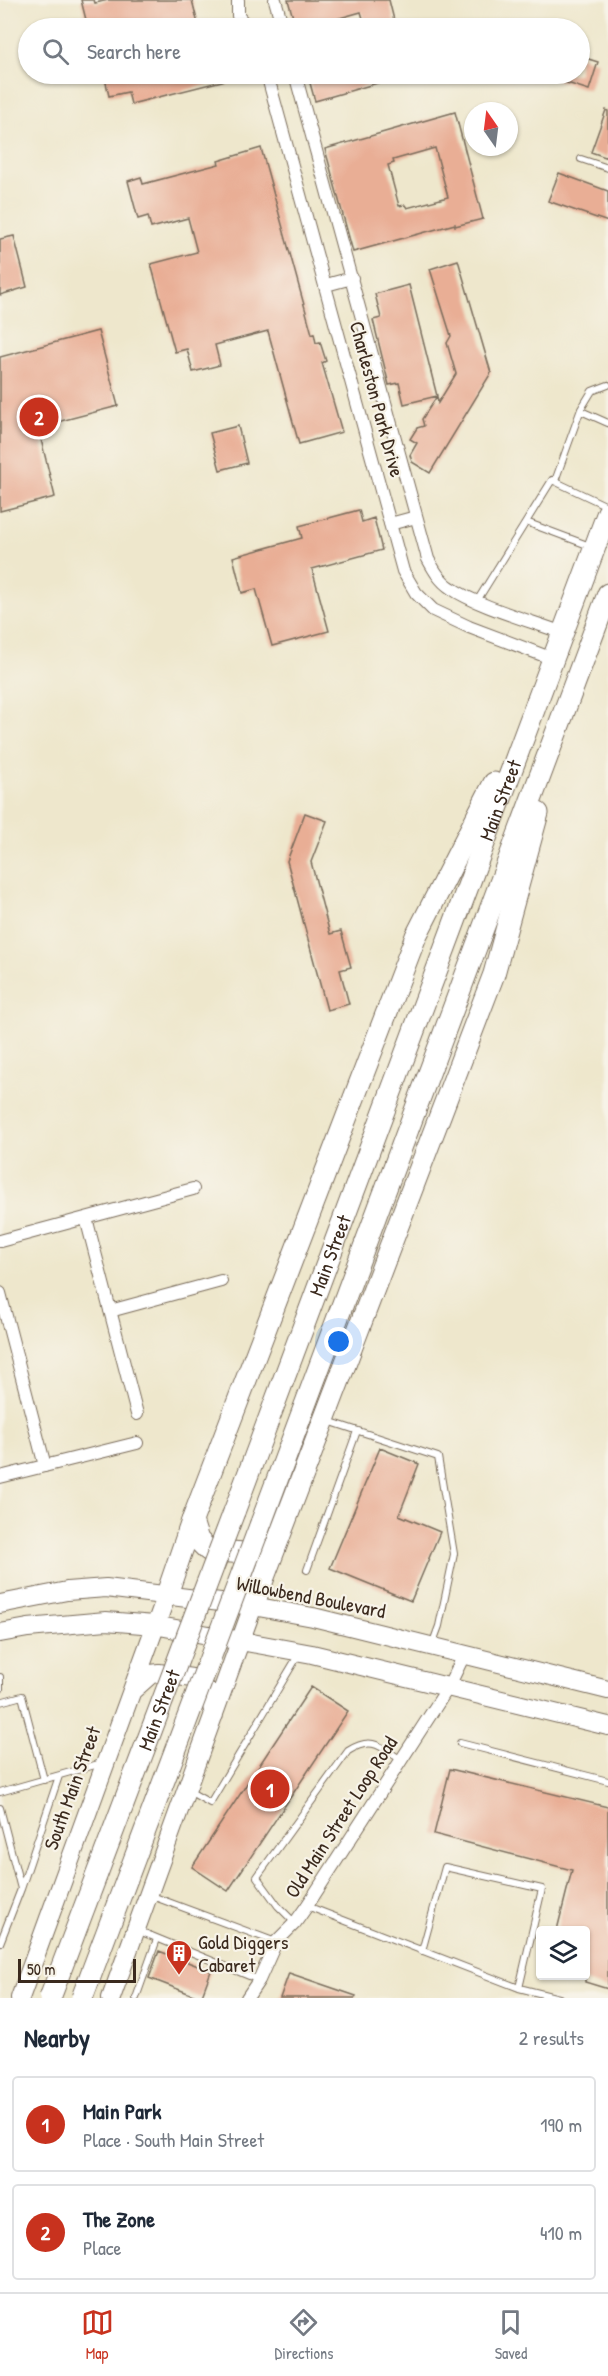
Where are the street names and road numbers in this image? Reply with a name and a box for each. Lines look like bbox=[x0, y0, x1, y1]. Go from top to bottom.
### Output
street label: Charleston Park Drive bbox=[344, 318, 411, 480]
street label: Main Street bbox=[472, 755, 528, 844]
street label: Main Street bbox=[302, 1210, 357, 1299]
street label: Willowbend Boulevard bbox=[234, 1569, 388, 1624]
street label: Main Street bbox=[131, 1664, 187, 1754]
street label: South Main Street bbox=[37, 1721, 107, 1853]
street label: Old Main Street Loop Road bbox=[278, 1731, 403, 1903]

